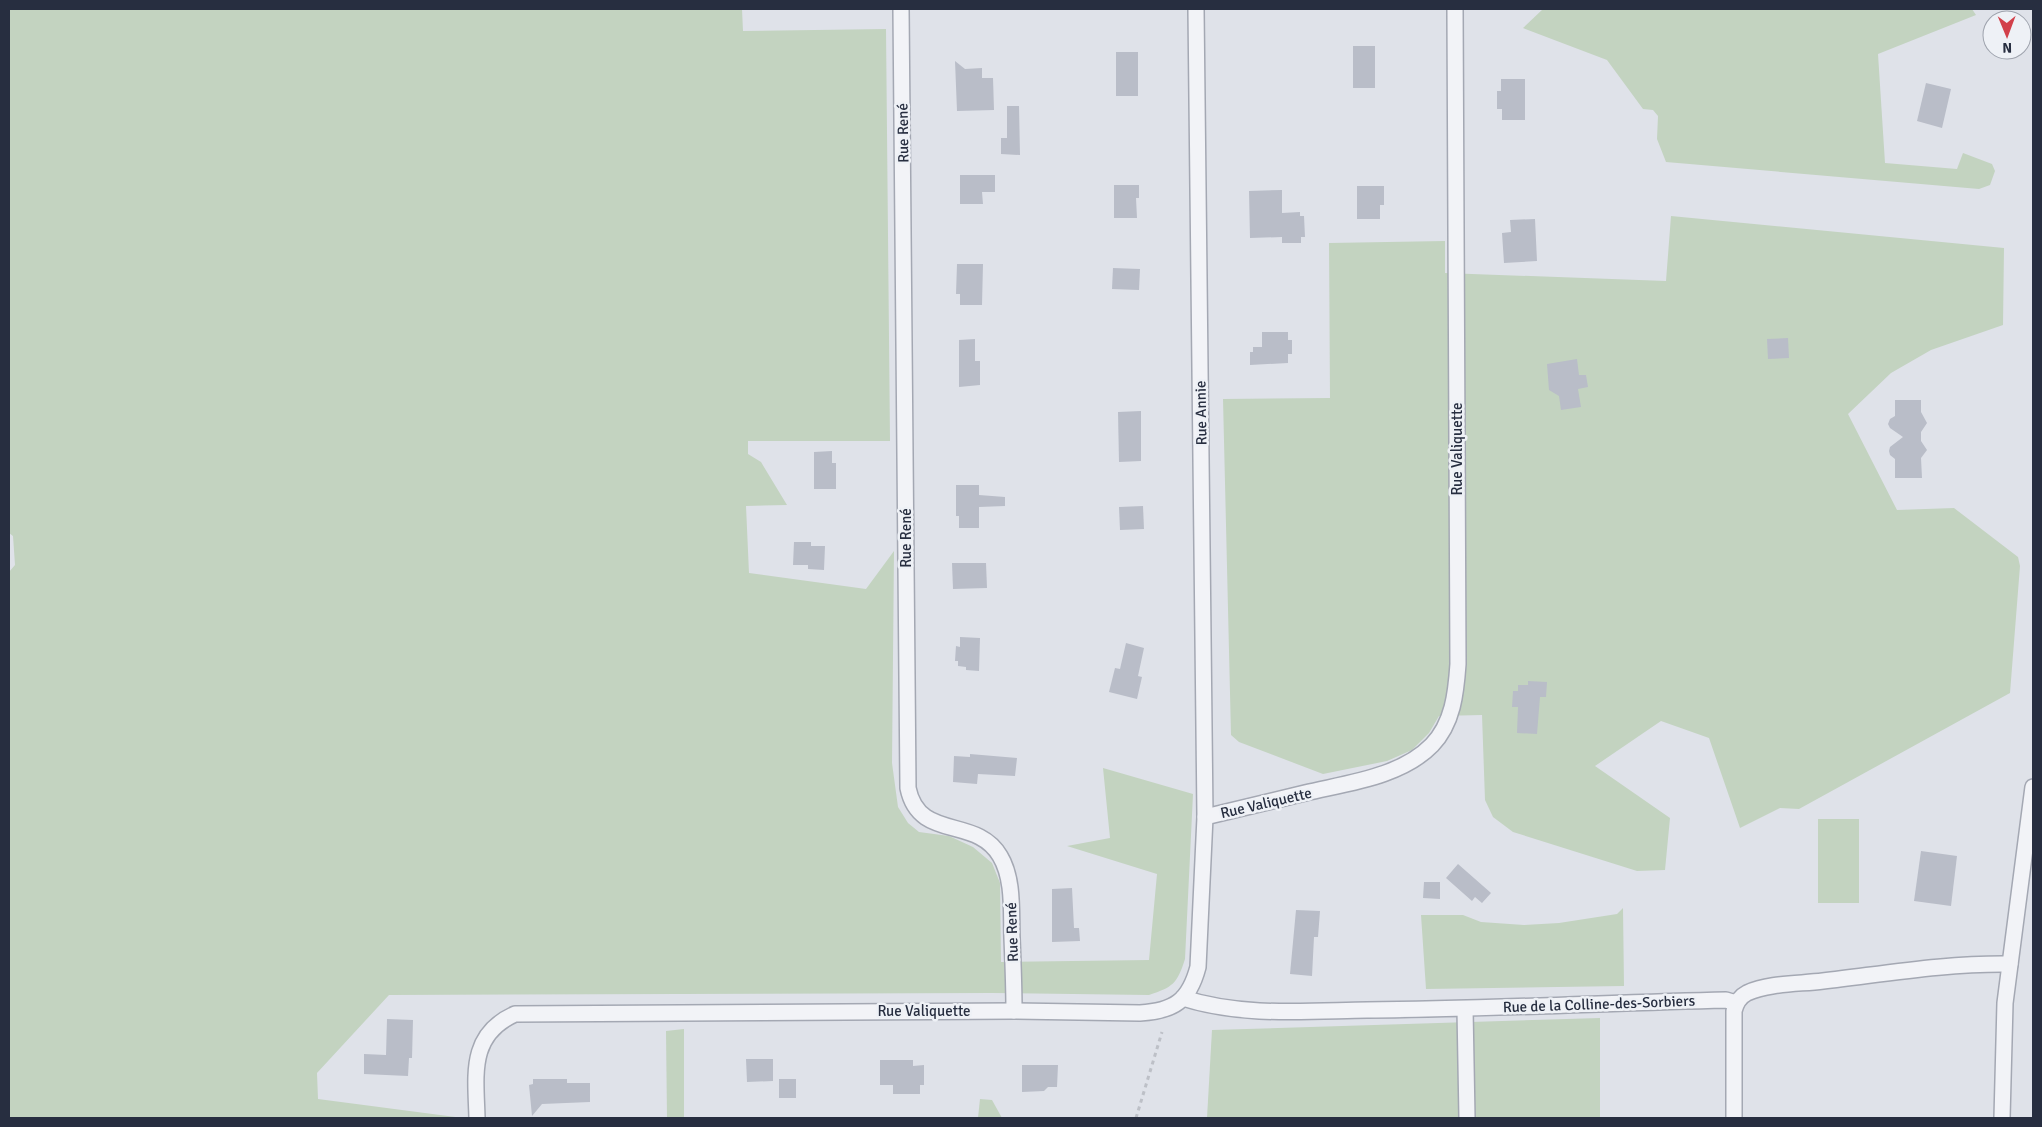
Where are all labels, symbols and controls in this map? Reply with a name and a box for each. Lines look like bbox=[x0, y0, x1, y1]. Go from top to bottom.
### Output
north arrow bbox=[1982, 10, 2032, 60]
text: N bbox=[2002, 39, 2012, 56]
street label: Rue René bbox=[893, 103, 913, 163]
street label: Rue Annie bbox=[1191, 380, 1211, 446]
street label: Rue Valiquette bbox=[1448, 402, 1466, 496]
street label: Rue René bbox=[897, 508, 915, 568]
street label: Rue Valiquette bbox=[1219, 784, 1313, 822]
street label: Rue René bbox=[1002, 902, 1022, 962]
street label: Rue de la Colline-des-Sorbiers bbox=[1502, 992, 1696, 1016]
street label: Rue Valiquette bbox=[877, 1002, 971, 1020]

